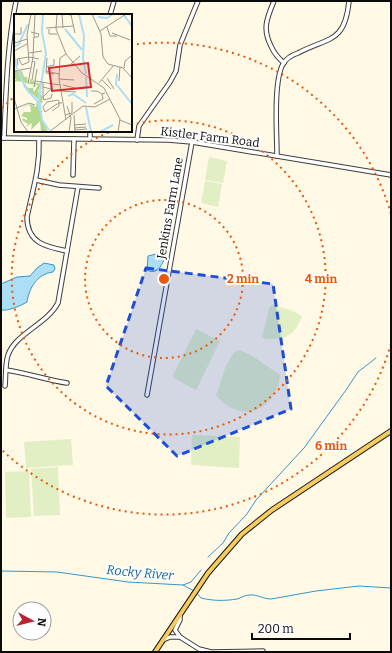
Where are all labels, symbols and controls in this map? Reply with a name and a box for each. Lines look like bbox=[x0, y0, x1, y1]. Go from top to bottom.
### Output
inset map bbox=[14, 14, 132, 132]
street label: Kistler Farm Road bbox=[160, 124, 260, 150]
street label: Jenkins Farm Lane bbox=[154, 156, 186, 261]
centre of rings bbox=[157, 272, 171, 286]
text: 2 min bbox=[227, 272, 259, 286]
text: 4 min bbox=[305, 272, 337, 286]
text: 6 min bbox=[315, 439, 347, 453]
water label: Rocky River bbox=[106, 562, 175, 583]
north arrow bbox=[12, 601, 52, 641]
scale bar bbox=[252, 615, 350, 641]
text: N bbox=[34, 617, 48, 628]
text: 200 m bbox=[258, 622, 294, 636]

